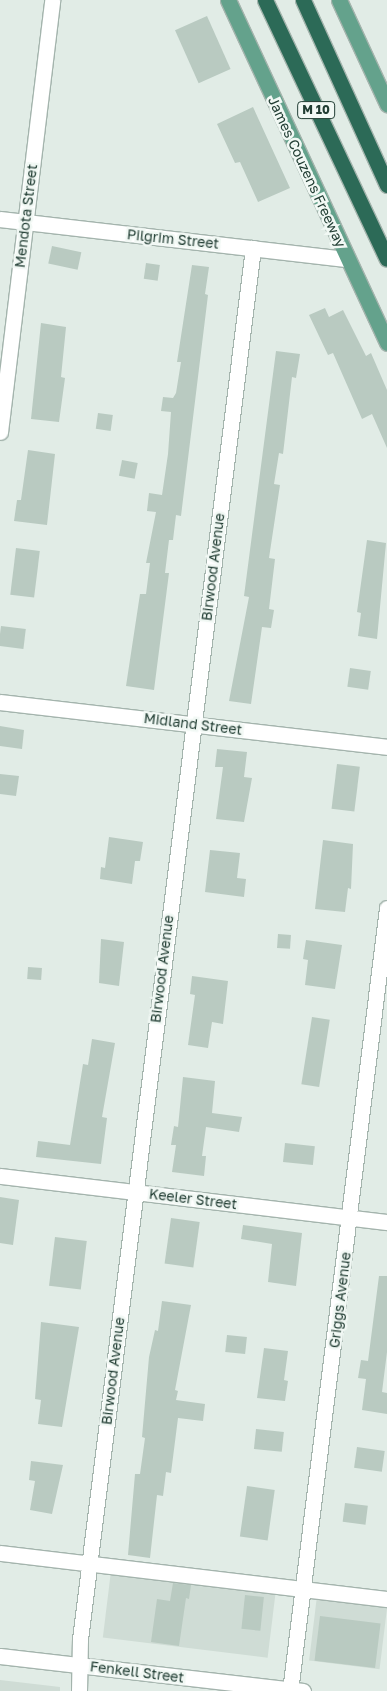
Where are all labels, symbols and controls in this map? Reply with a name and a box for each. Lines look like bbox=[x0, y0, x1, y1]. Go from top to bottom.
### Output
street label: James Couzens Freeway bbox=[265, 94, 349, 250]
road number: M 10 bbox=[296, 100, 336, 120]
street label: Mendota Street bbox=[11, 163, 41, 269]
street label: Pilgrim Street bbox=[126, 226, 220, 252]
street label: Birwood Avenue bbox=[198, 512, 228, 622]
street label: Midland Street bbox=[143, 710, 243, 738]
street label: Birwood Avenue bbox=[147, 914, 177, 1024]
street label: Keeler Street bbox=[148, 1185, 238, 1213]
street label: Griggs Avenue bbox=[326, 1251, 354, 1349]
street label: Birwood Avenue bbox=[98, 1316, 128, 1426]
street label: Fenkell Street bbox=[89, 1658, 185, 1686]

